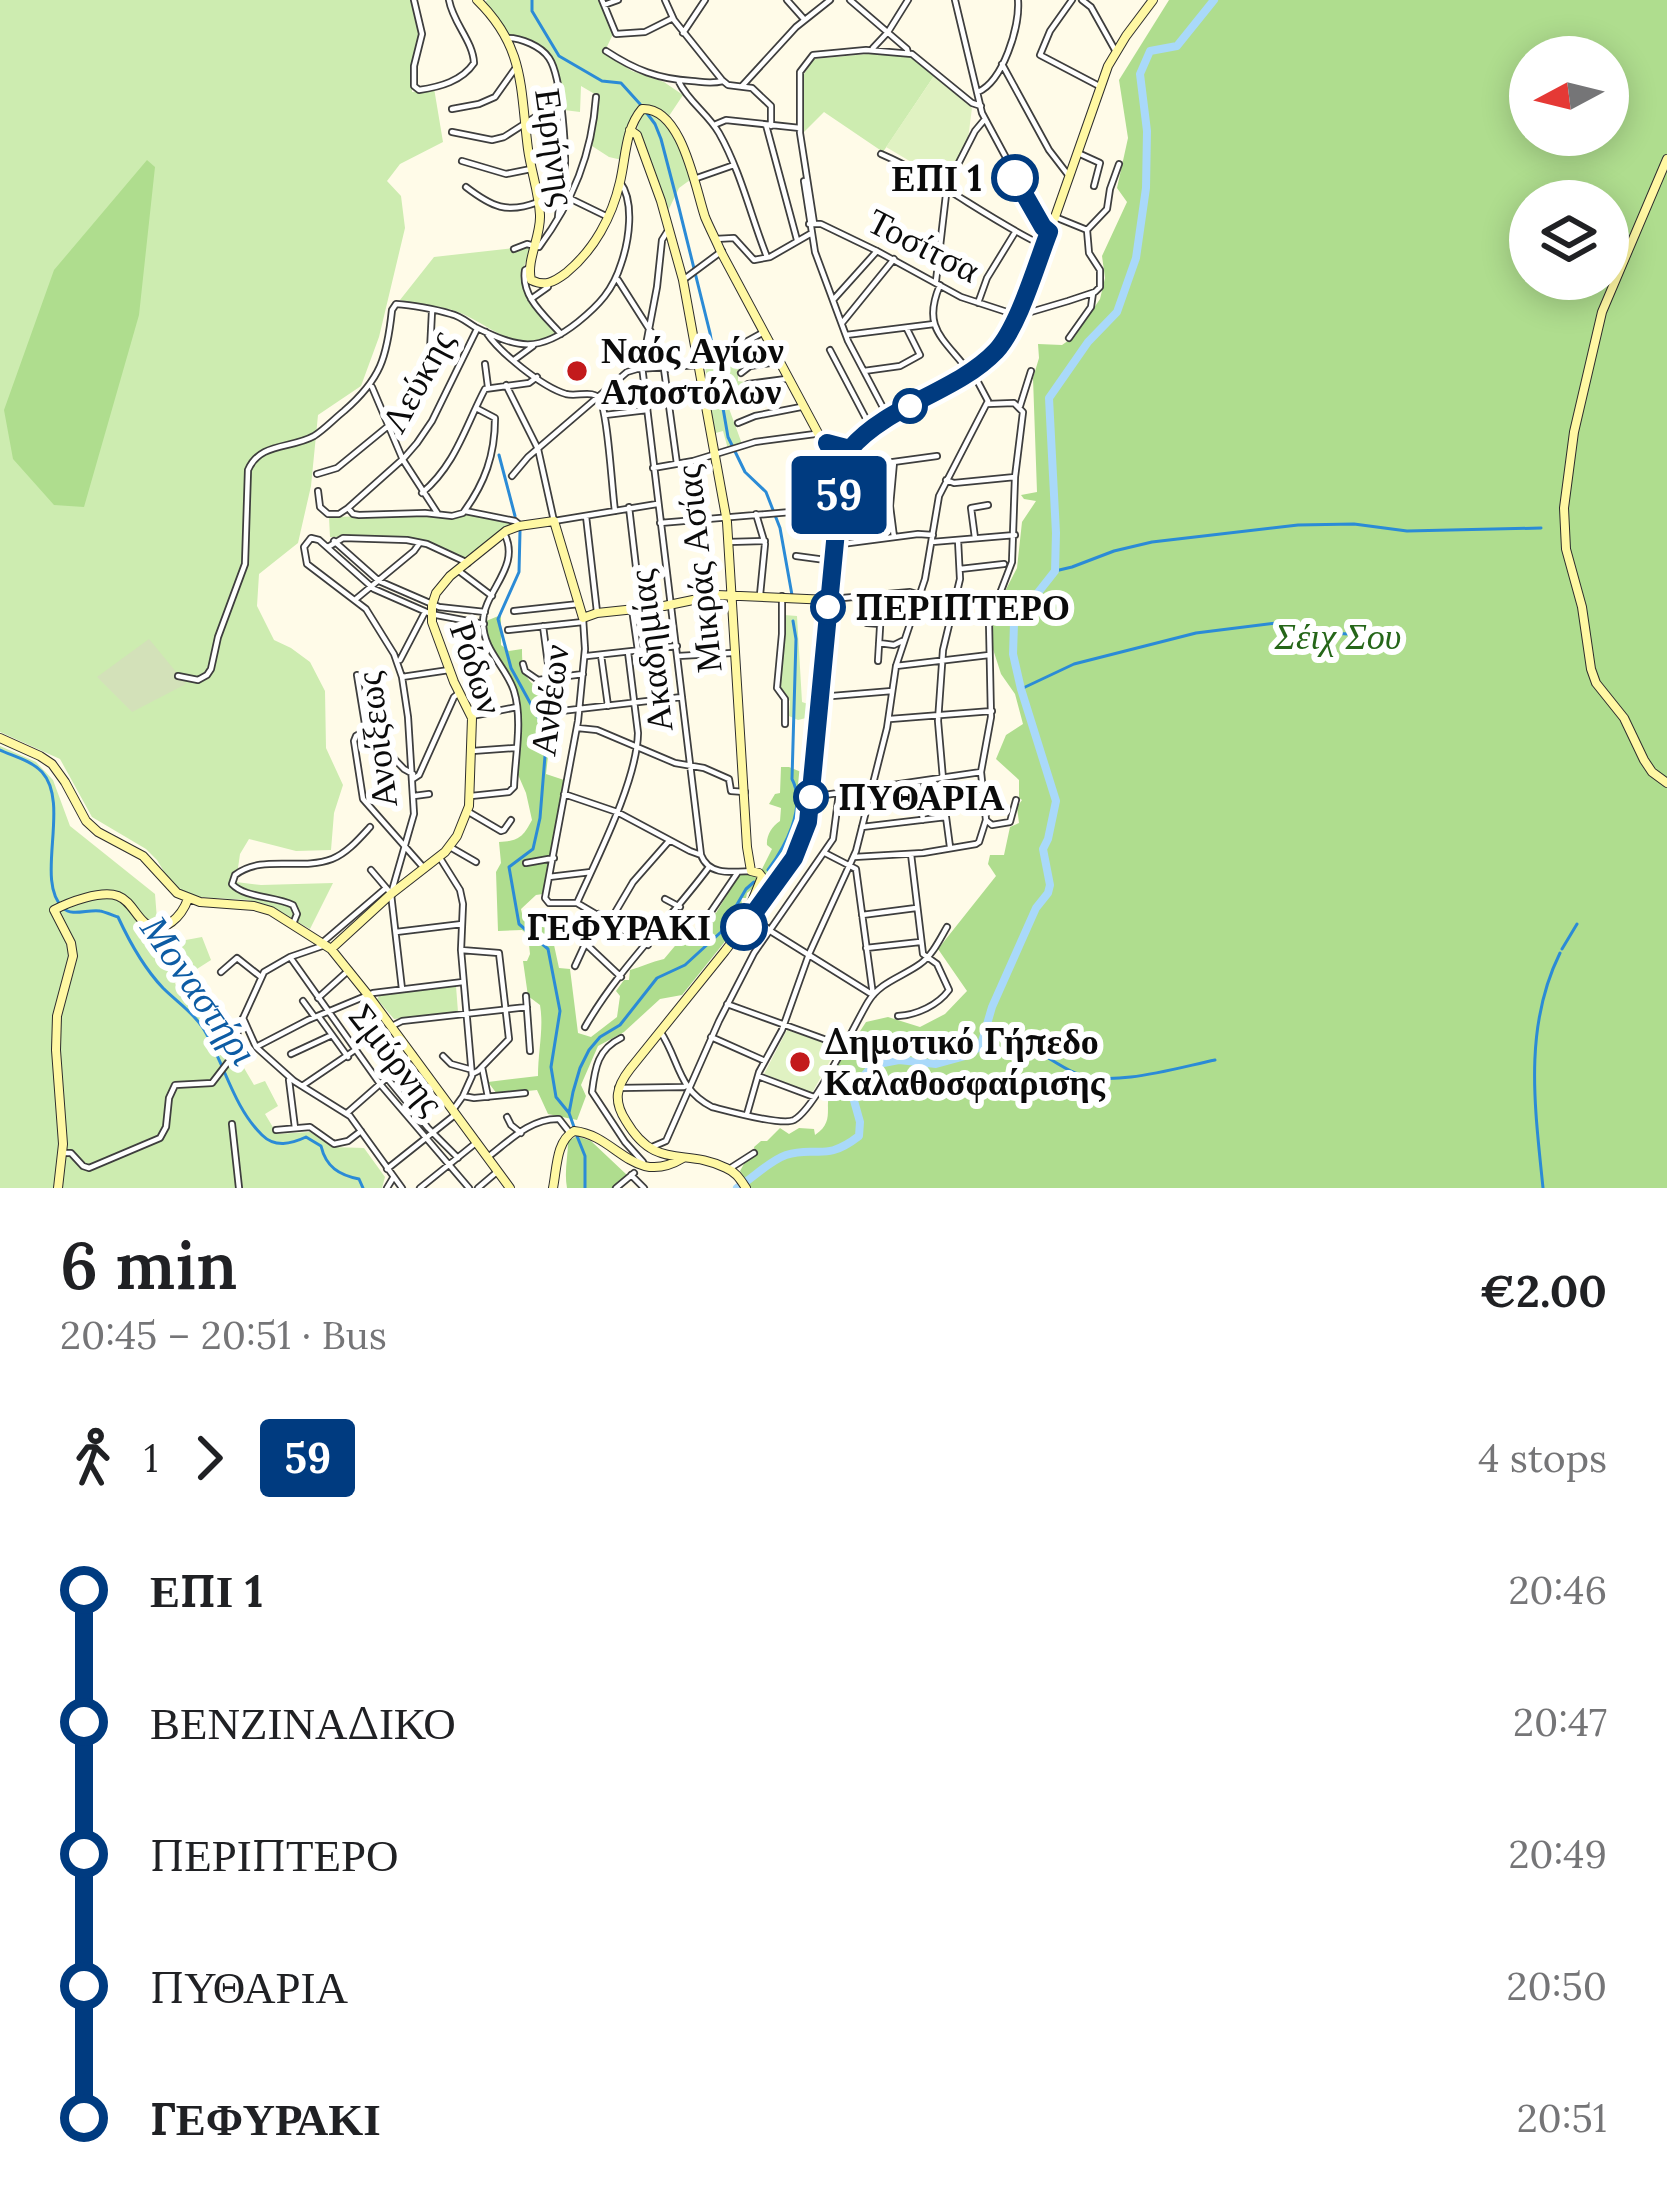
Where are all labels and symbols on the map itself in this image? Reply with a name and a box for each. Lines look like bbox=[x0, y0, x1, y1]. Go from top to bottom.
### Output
north arrow bbox=[1509, 36, 1629, 156]
street label: Ειρήνης bbox=[525, 85, 587, 209]
place label: ΕΠΙ 1 bbox=[891, 155, 982, 201]
marker: ΕΠΙ 1 bbox=[993, 156, 1037, 200]
street label: Τοσίτσα bbox=[860, 197, 988, 293]
street label: Λεύκης bbox=[370, 322, 464, 440]
place label: Ναός Αγίων Αποστόλων bbox=[601, 327, 784, 414]
marker: Ναός Αγίων Αποστόλων bbox=[564, 358, 590, 384]
unlabelled marker bbox=[894, 390, 926, 422]
line badge: 59 bbox=[785, 456, 893, 534]
street label: Μικράς Ασίας bbox=[664, 463, 732, 675]
street label: Ακαδημίας bbox=[617, 567, 683, 735]
place label: ΠΕΡΙΠΤΕΡΟ bbox=[855, 584, 1070, 630]
marker: ΠΕΡΙΠΤΕΡΟ bbox=[812, 591, 844, 623]
park label: Σέιχ Σου bbox=[1274, 613, 1401, 659]
street label: Ρόδων bbox=[440, 616, 514, 720]
street label: Ανθέων bbox=[519, 642, 579, 758]
street label: Ανοίξεως bbox=[345, 670, 407, 810]
place label: ΠΥΘΑΡΙΑ bbox=[838, 774, 1005, 820]
marker: ΠΥΘΑΡΙΑ bbox=[795, 781, 827, 813]
water label: Μοναστήρι bbox=[130, 904, 270, 1075]
place label: ΓΕΦΥΡΑΚΙ bbox=[526, 904, 711, 950]
marker: ΓΕΦΥΡΑΚΙ bbox=[722, 905, 766, 949]
street label: Σμύρνης bbox=[339, 994, 455, 1124]
place label: Δημοτικό Γήπεδο Καλαθοσφαίρισης bbox=[824, 1018, 1106, 1105]
marker: Δημοτικό Γήπεδο Καλαθοσφαίρισης bbox=[787, 1049, 813, 1075]

